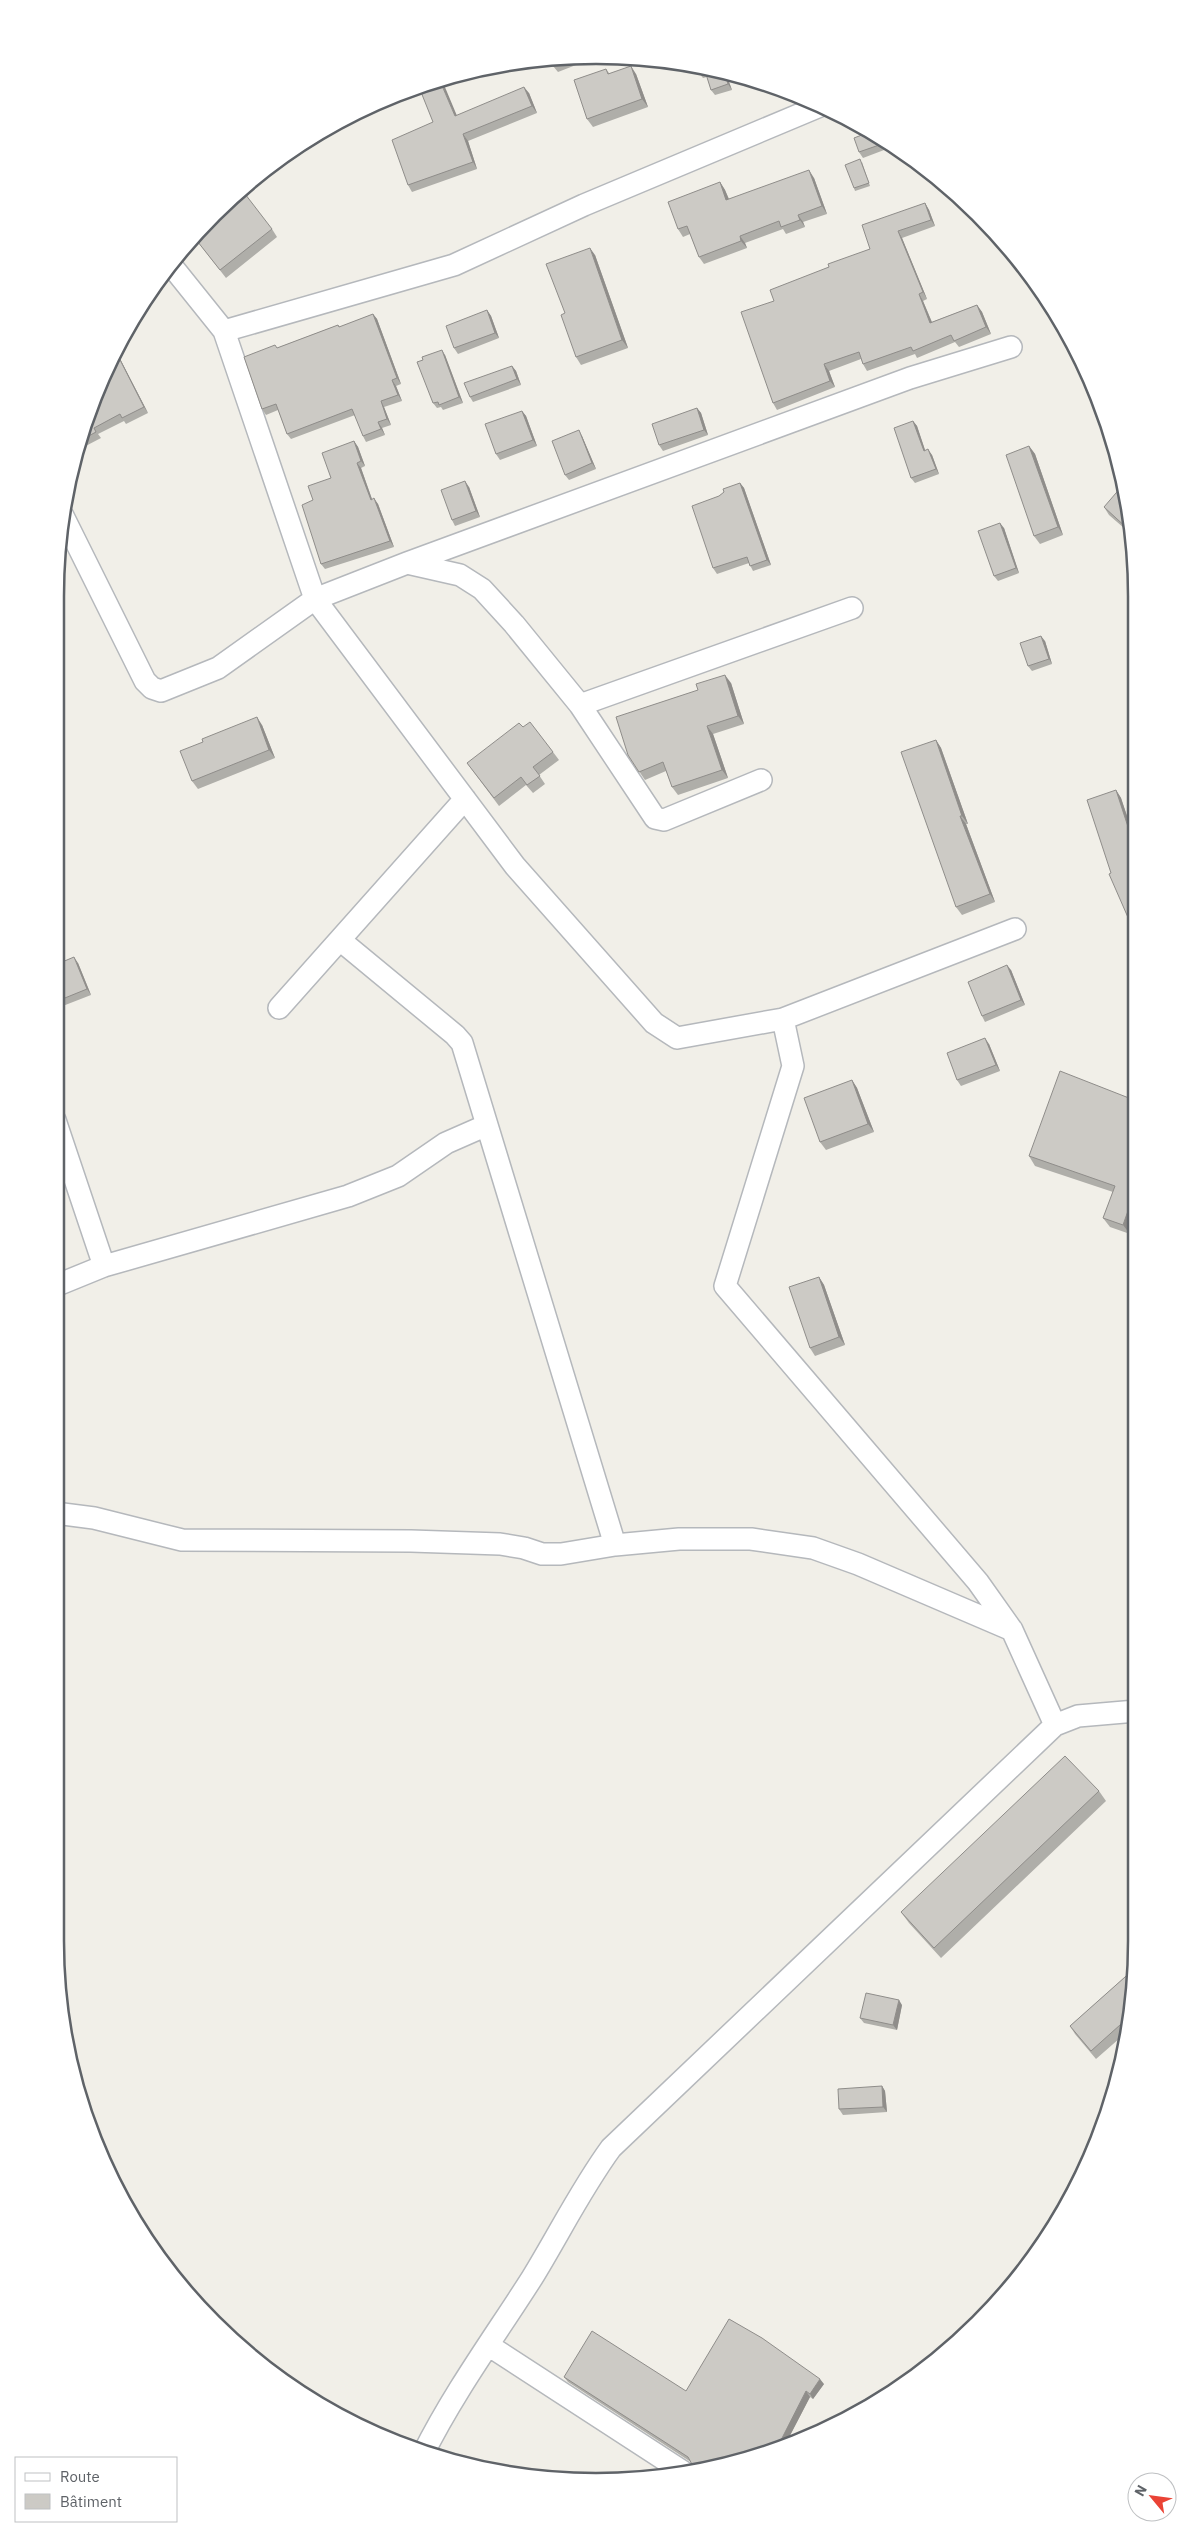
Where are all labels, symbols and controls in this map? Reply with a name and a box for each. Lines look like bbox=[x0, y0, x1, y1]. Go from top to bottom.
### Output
legend bbox=[15, 2457, 178, 2522]
text: Route bbox=[60, 2467, 100, 2486]
north arrow bbox=[1127, 2472, 1177, 2522]
text: N bbox=[1130, 2482, 1151, 2499]
text: Bâtiment bbox=[60, 2492, 122, 2511]

